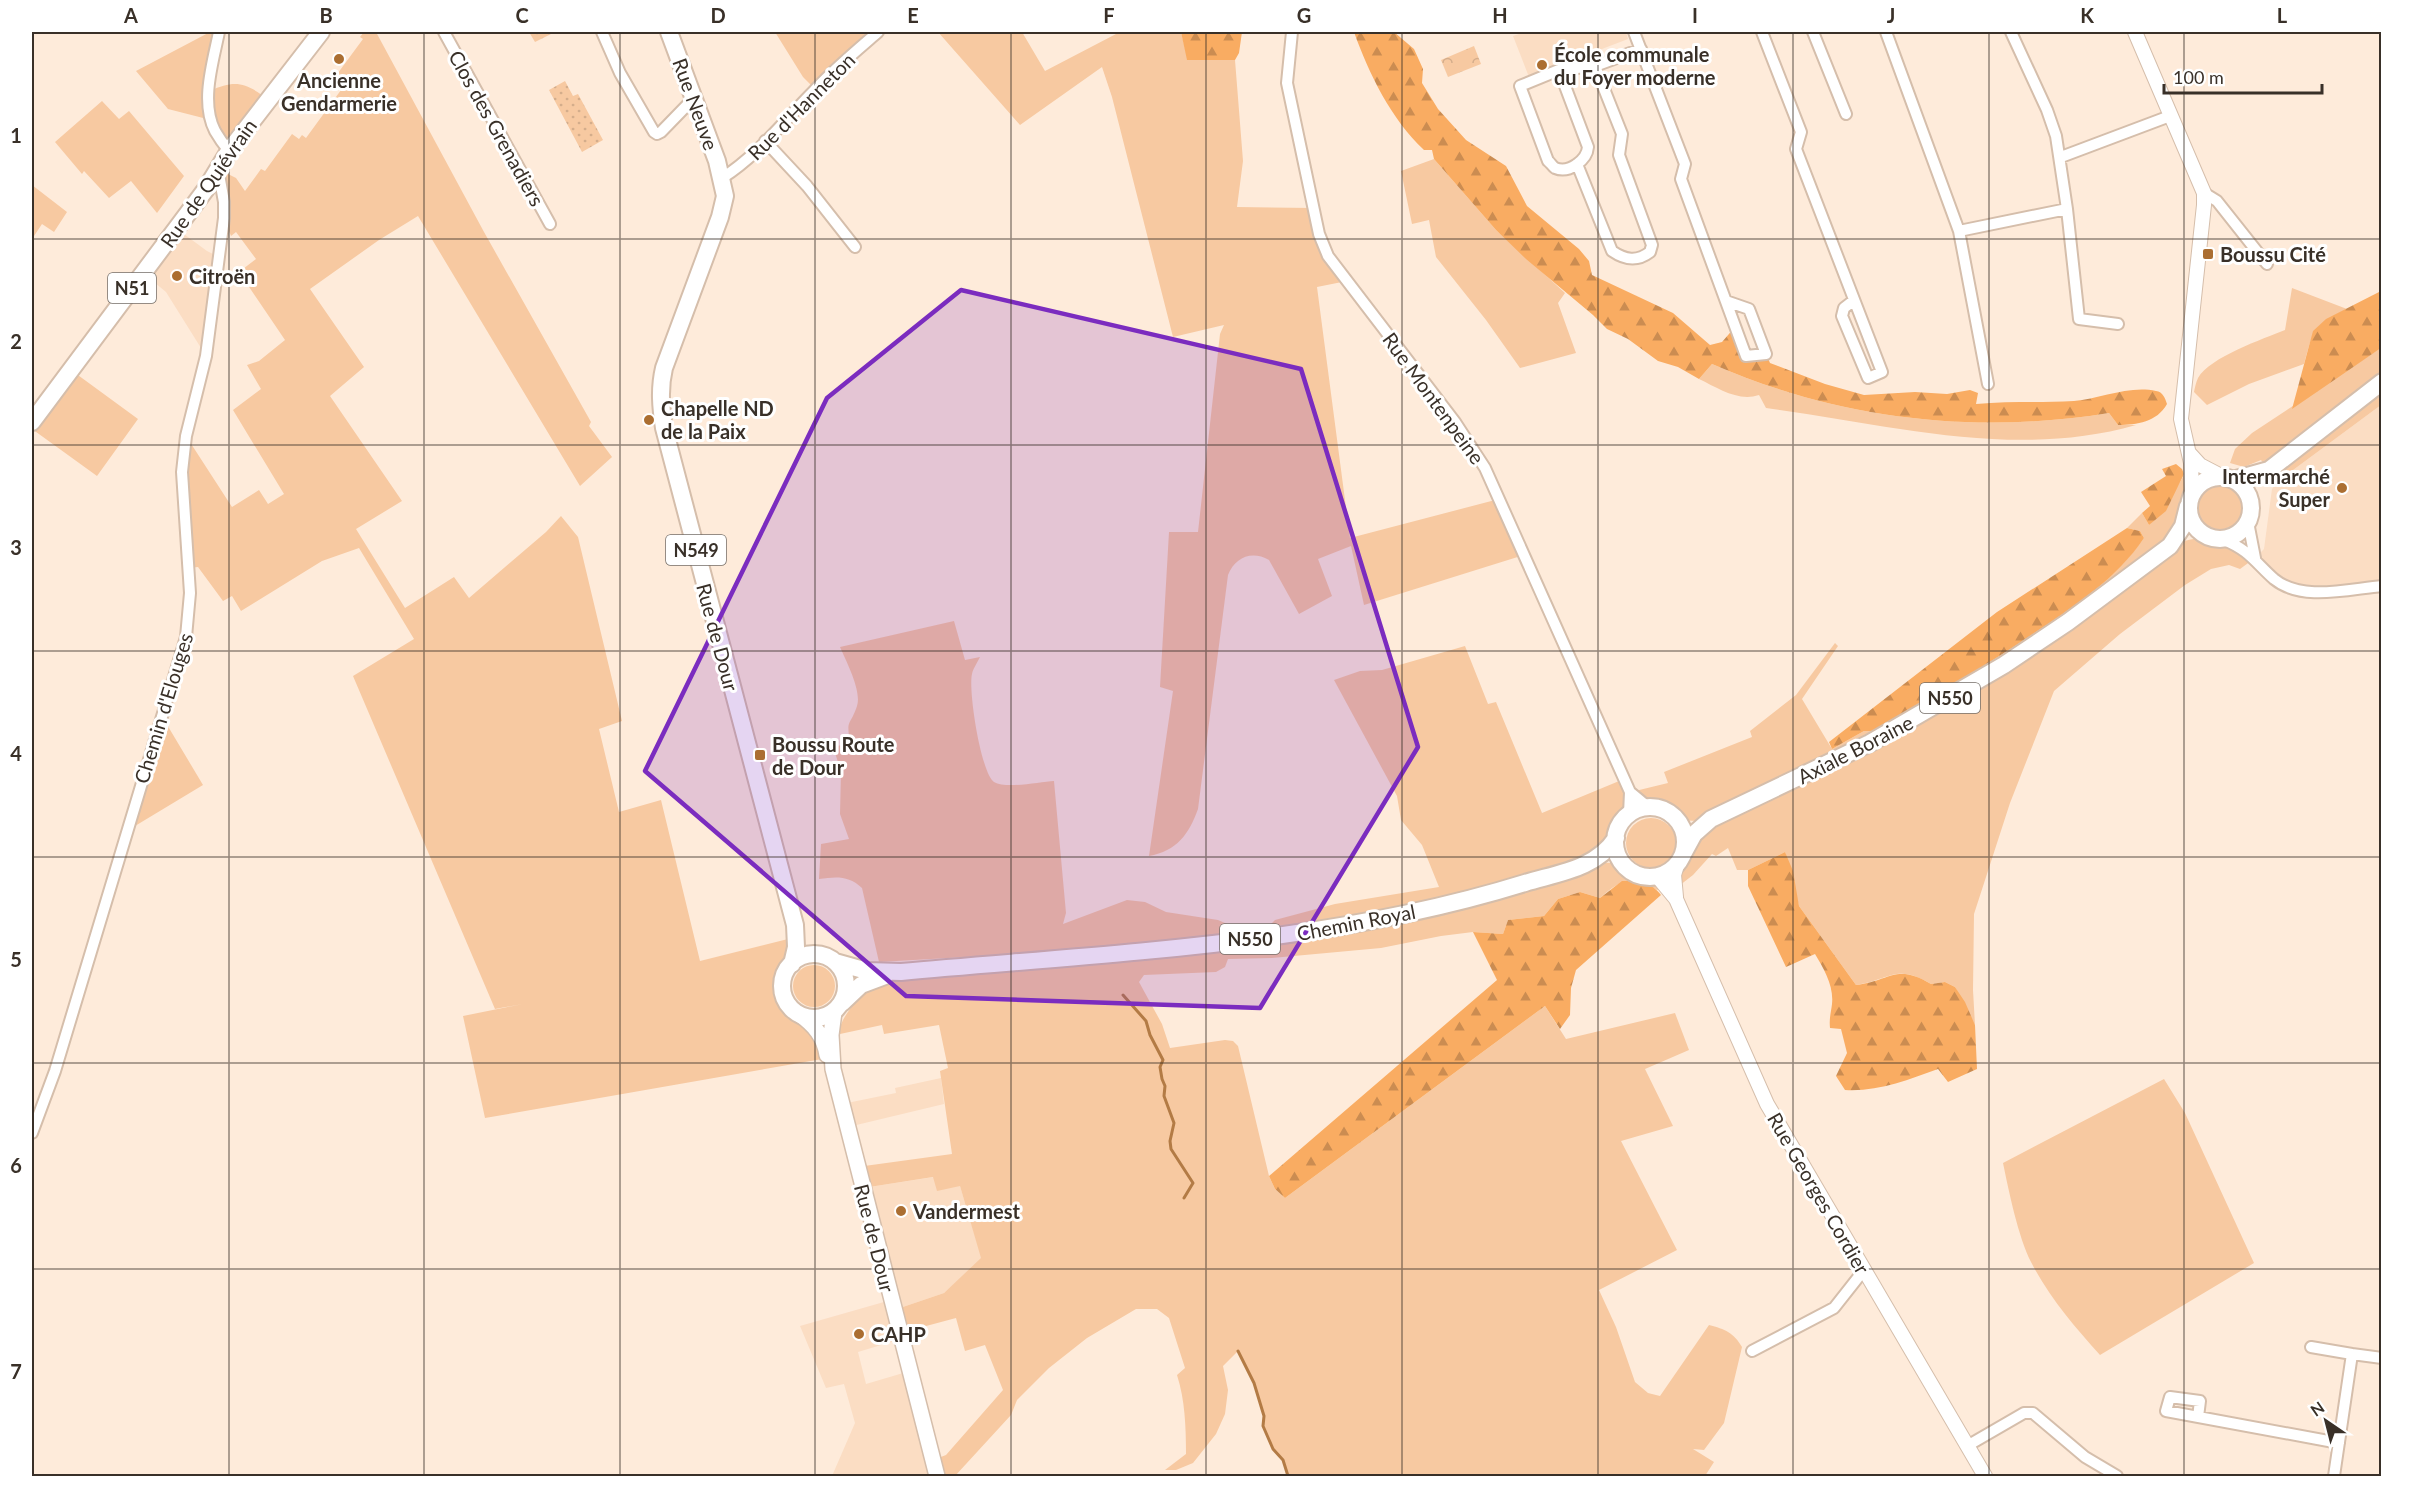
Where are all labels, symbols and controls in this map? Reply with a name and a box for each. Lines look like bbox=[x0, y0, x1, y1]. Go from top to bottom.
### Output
text: A bbox=[123, 3, 138, 27]
text: B bbox=[319, 3, 333, 27]
text: C bbox=[515, 3, 529, 27]
text: D bbox=[710, 3, 726, 27]
text: E bbox=[907, 3, 919, 27]
text: F bbox=[1103, 3, 1115, 27]
text: G bbox=[1297, 3, 1311, 27]
text: H bbox=[1492, 3, 1508, 27]
text: I bbox=[1692, 3, 1698, 27]
text: J bbox=[1887, 3, 1895, 27]
text: K bbox=[2080, 3, 2094, 27]
text: L bbox=[2277, 3, 2288, 27]
place label: École communale du Foyer moderne bbox=[1554, 42, 1716, 89]
street label: Clos des Grenadiers bbox=[444, 46, 550, 210]
street label: Rue d'Hanneton bbox=[742, 47, 860, 165]
marker: Ancienne Gendarmerie bbox=[332, 52, 346, 66]
street label: Rue Neuve bbox=[668, 55, 724, 153]
scale bar bbox=[2164, 57, 2322, 95]
marker: École communale du Foyer moderne bbox=[1535, 58, 1549, 72]
text: 100 m bbox=[2173, 66, 2224, 88]
place label: Ancienne Gendarmerie bbox=[281, 68, 397, 115]
street label: Rue de Quiévrain bbox=[155, 114, 261, 252]
text: 1 bbox=[10, 123, 22, 147]
place label: Boussu Cité bbox=[2220, 242, 2326, 266]
marker: Boussu Cité bbox=[2201, 247, 2215, 261]
place label: Citroën bbox=[189, 264, 255, 288]
marker: Citroën bbox=[170, 269, 184, 283]
road number: N51 bbox=[108, 273, 156, 303]
street label: Rue Montenpeine bbox=[1378, 328, 1490, 468]
text: 2 bbox=[10, 329, 22, 353]
place label: Chapelle ND de la Paix bbox=[661, 396, 774, 443]
marker: Chapelle ND de la Paix bbox=[642, 413, 656, 427]
place label: Intermarché Super bbox=[2222, 464, 2331, 511]
marker: Intermarché Super bbox=[2335, 481, 2349, 495]
text: 3 bbox=[10, 535, 22, 559]
road number: N549 bbox=[666, 535, 726, 565]
street label: Rue de Dour bbox=[692, 580, 744, 694]
street label: Chemin d'Elouges bbox=[129, 630, 197, 786]
road number: N550 bbox=[1920, 683, 1980, 713]
street label: Axiale Boraine bbox=[1793, 710, 1917, 788]
place label: Boussu Route de Dour bbox=[772, 732, 895, 779]
text: 4 bbox=[10, 741, 22, 765]
marker: Boussu Route de Dour bbox=[753, 748, 767, 762]
street label: Chemin Royal bbox=[1295, 899, 1417, 945]
road number: N550 bbox=[1220, 924, 1280, 954]
text: 5 bbox=[10, 947, 22, 971]
street label: Rue Georges Cordier bbox=[1763, 1108, 1875, 1279]
text: 6 bbox=[10, 1153, 22, 1177]
street label: Rue de Dour bbox=[850, 1181, 900, 1295]
place label: Vandermest bbox=[912, 1199, 1021, 1223]
marker: Vandermest bbox=[894, 1204, 908, 1218]
place label: CAHP bbox=[871, 1322, 926, 1346]
marker: CAHP bbox=[852, 1327, 866, 1341]
text: 7 bbox=[10, 1359, 22, 1383]
north arrow bbox=[2296, 1391, 2356, 1451]
text: N bbox=[2307, 1397, 2328, 1420]

